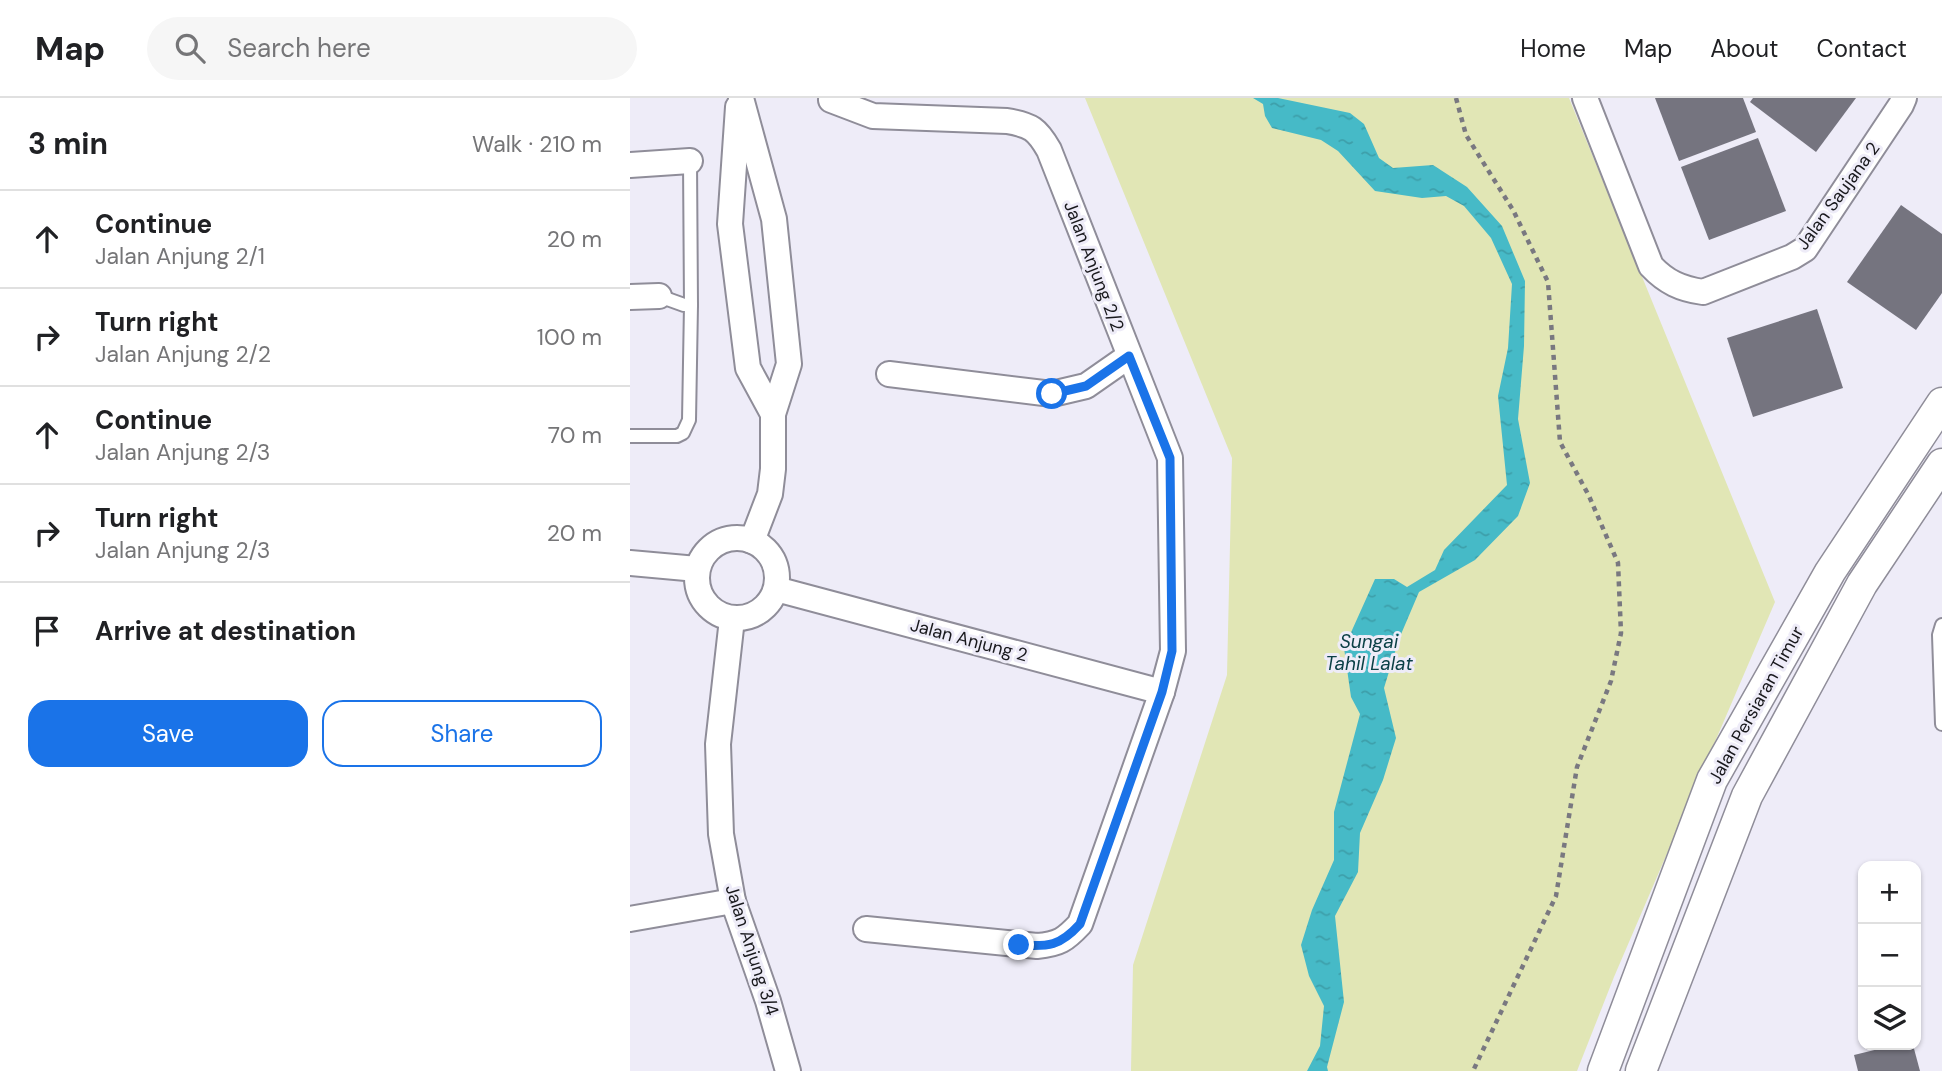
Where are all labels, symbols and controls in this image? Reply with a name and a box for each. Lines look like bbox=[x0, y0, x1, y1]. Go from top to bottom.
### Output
search box bbox=[147, 17, 637, 80]
text: Map bbox=[35, 27, 105, 70]
icon: search bbox=[171, 29, 209, 67]
text: Search here bbox=[227, 31, 371, 65]
text: Home bbox=[1520, 33, 1586, 64]
text: Map bbox=[1624, 33, 1672, 64]
text: About bbox=[1710, 33, 1779, 64]
text: Contact bbox=[1817, 33, 1907, 64]
text: 3 min bbox=[28, 124, 108, 163]
text: Walk · 210 m bbox=[472, 129, 602, 159]
street label: Jalan Saujana 2 bbox=[1791, 137, 1885, 255]
street label: Jalan Anjung 2/2 bbox=[1058, 197, 1130, 335]
text: Continue bbox=[95, 207, 212, 241]
icon: ahead bbox=[28, 220, 66, 258]
text: 20 m bbox=[547, 224, 602, 254]
text: Jalan Anjung 2/1 bbox=[95, 241, 265, 271]
text: Turn right bbox=[95, 305, 219, 339]
icon: right bbox=[28, 318, 66, 356]
text: 100 m bbox=[537, 322, 602, 352]
text: Jalan Anjung 2/2 bbox=[95, 339, 271, 369]
route start bbox=[1036, 378, 1067, 409]
text: Continue bbox=[95, 403, 212, 437]
icon: ahead bbox=[28, 416, 66, 454]
text: 70 m bbox=[548, 420, 602, 450]
text: Jalan Anjung 2/3 bbox=[95, 437, 270, 467]
text: Turn right bbox=[95, 501, 219, 535]
icon: right bbox=[28, 514, 66, 552]
text: 20 m bbox=[547, 518, 602, 548]
text: Jalan Anjung 2/3 bbox=[95, 535, 270, 565]
icon: arrive bbox=[28, 612, 66, 650]
street label: Jalan Anjung 2 bbox=[908, 613, 1030, 667]
text: Arrive at destination bbox=[95, 614, 356, 648]
street label: Jalan Persiaran Timur bbox=[1703, 622, 1809, 788]
water label: Sungai Tahil Lalat bbox=[1325, 629, 1413, 676]
button: Save bbox=[28, 700, 308, 767]
button: Share bbox=[322, 700, 602, 767]
map controls bbox=[1858, 861, 1921, 1050]
button: + bbox=[1858, 861, 1921, 924]
street label: Jalan Anjung 3/4 bbox=[720, 881, 785, 1019]
button: − bbox=[1858, 924, 1921, 987]
route end bbox=[1003, 929, 1034, 960]
button: layers bbox=[1858, 987, 1921, 1050]

